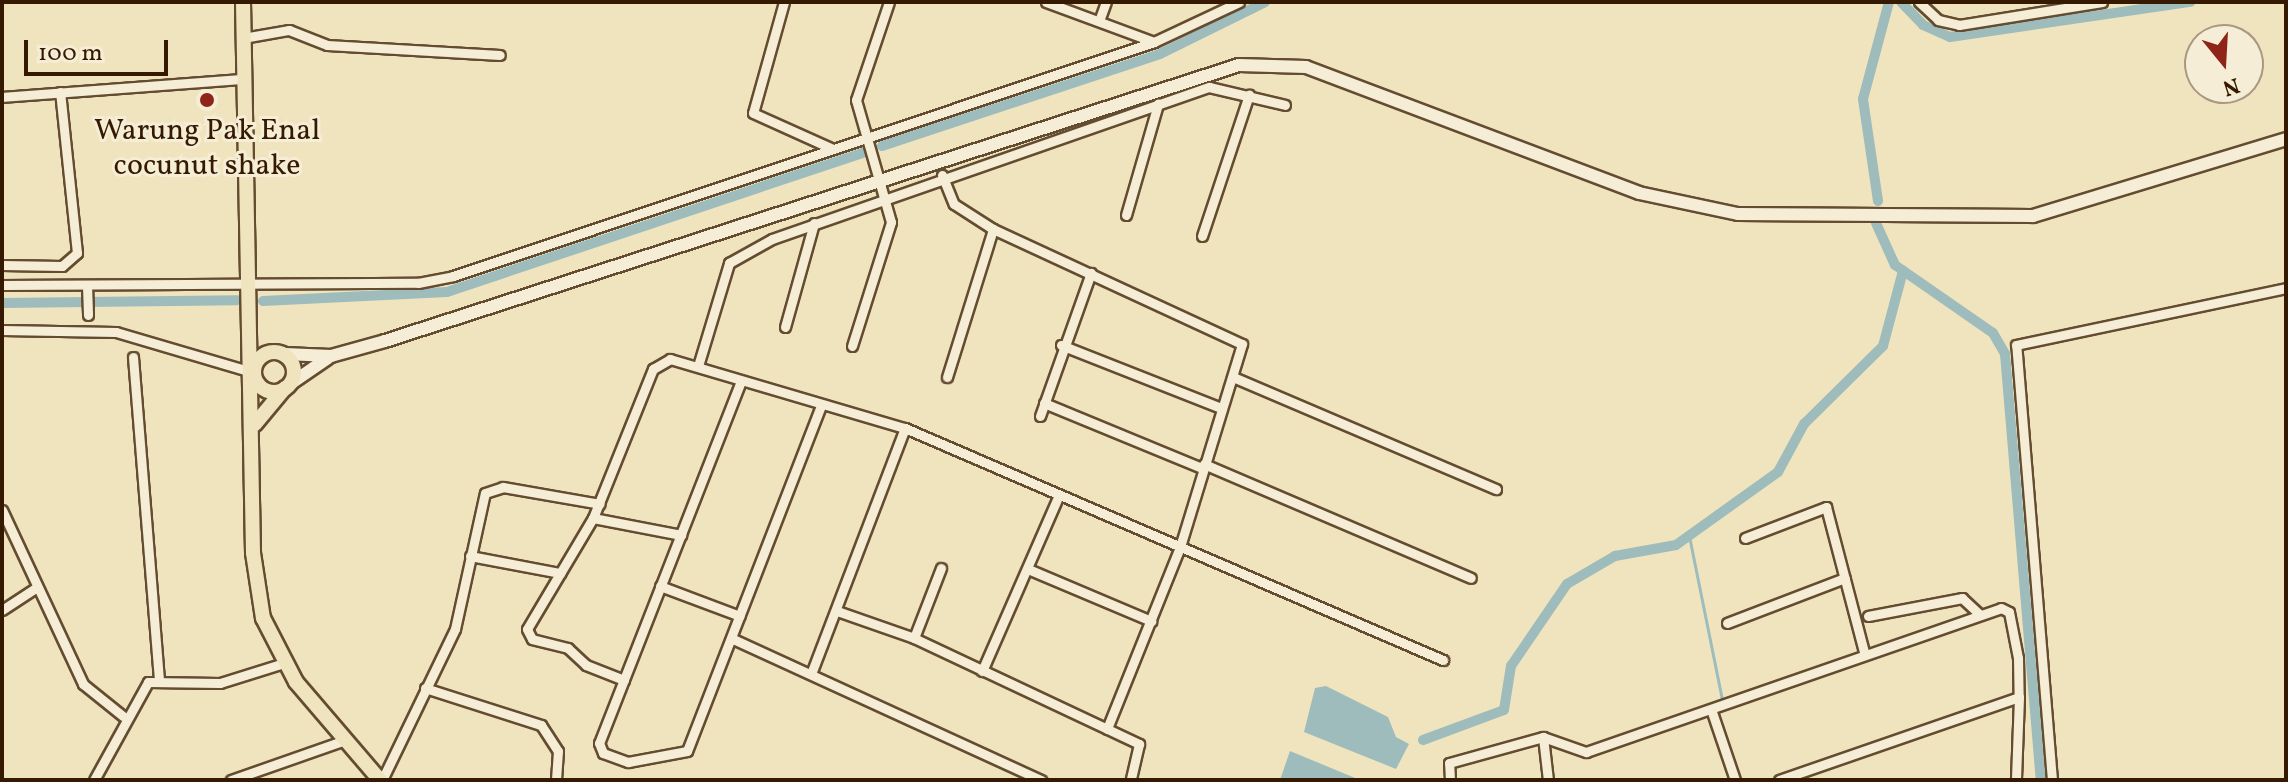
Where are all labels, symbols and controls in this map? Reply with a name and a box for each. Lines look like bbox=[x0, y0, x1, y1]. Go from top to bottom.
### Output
scale bar bbox=[28, 24, 172, 74]
north arrow bbox=[2184, 24, 2264, 104]
text: 100 m bbox=[38, 37, 103, 71]
text: N bbox=[2219, 68, 2243, 103]
marker: Warung Pak Enal cocunut shake bbox=[198, 91, 216, 109]
place label: Warung Pak Enal cocunut shake bbox=[94, 113, 320, 184]

